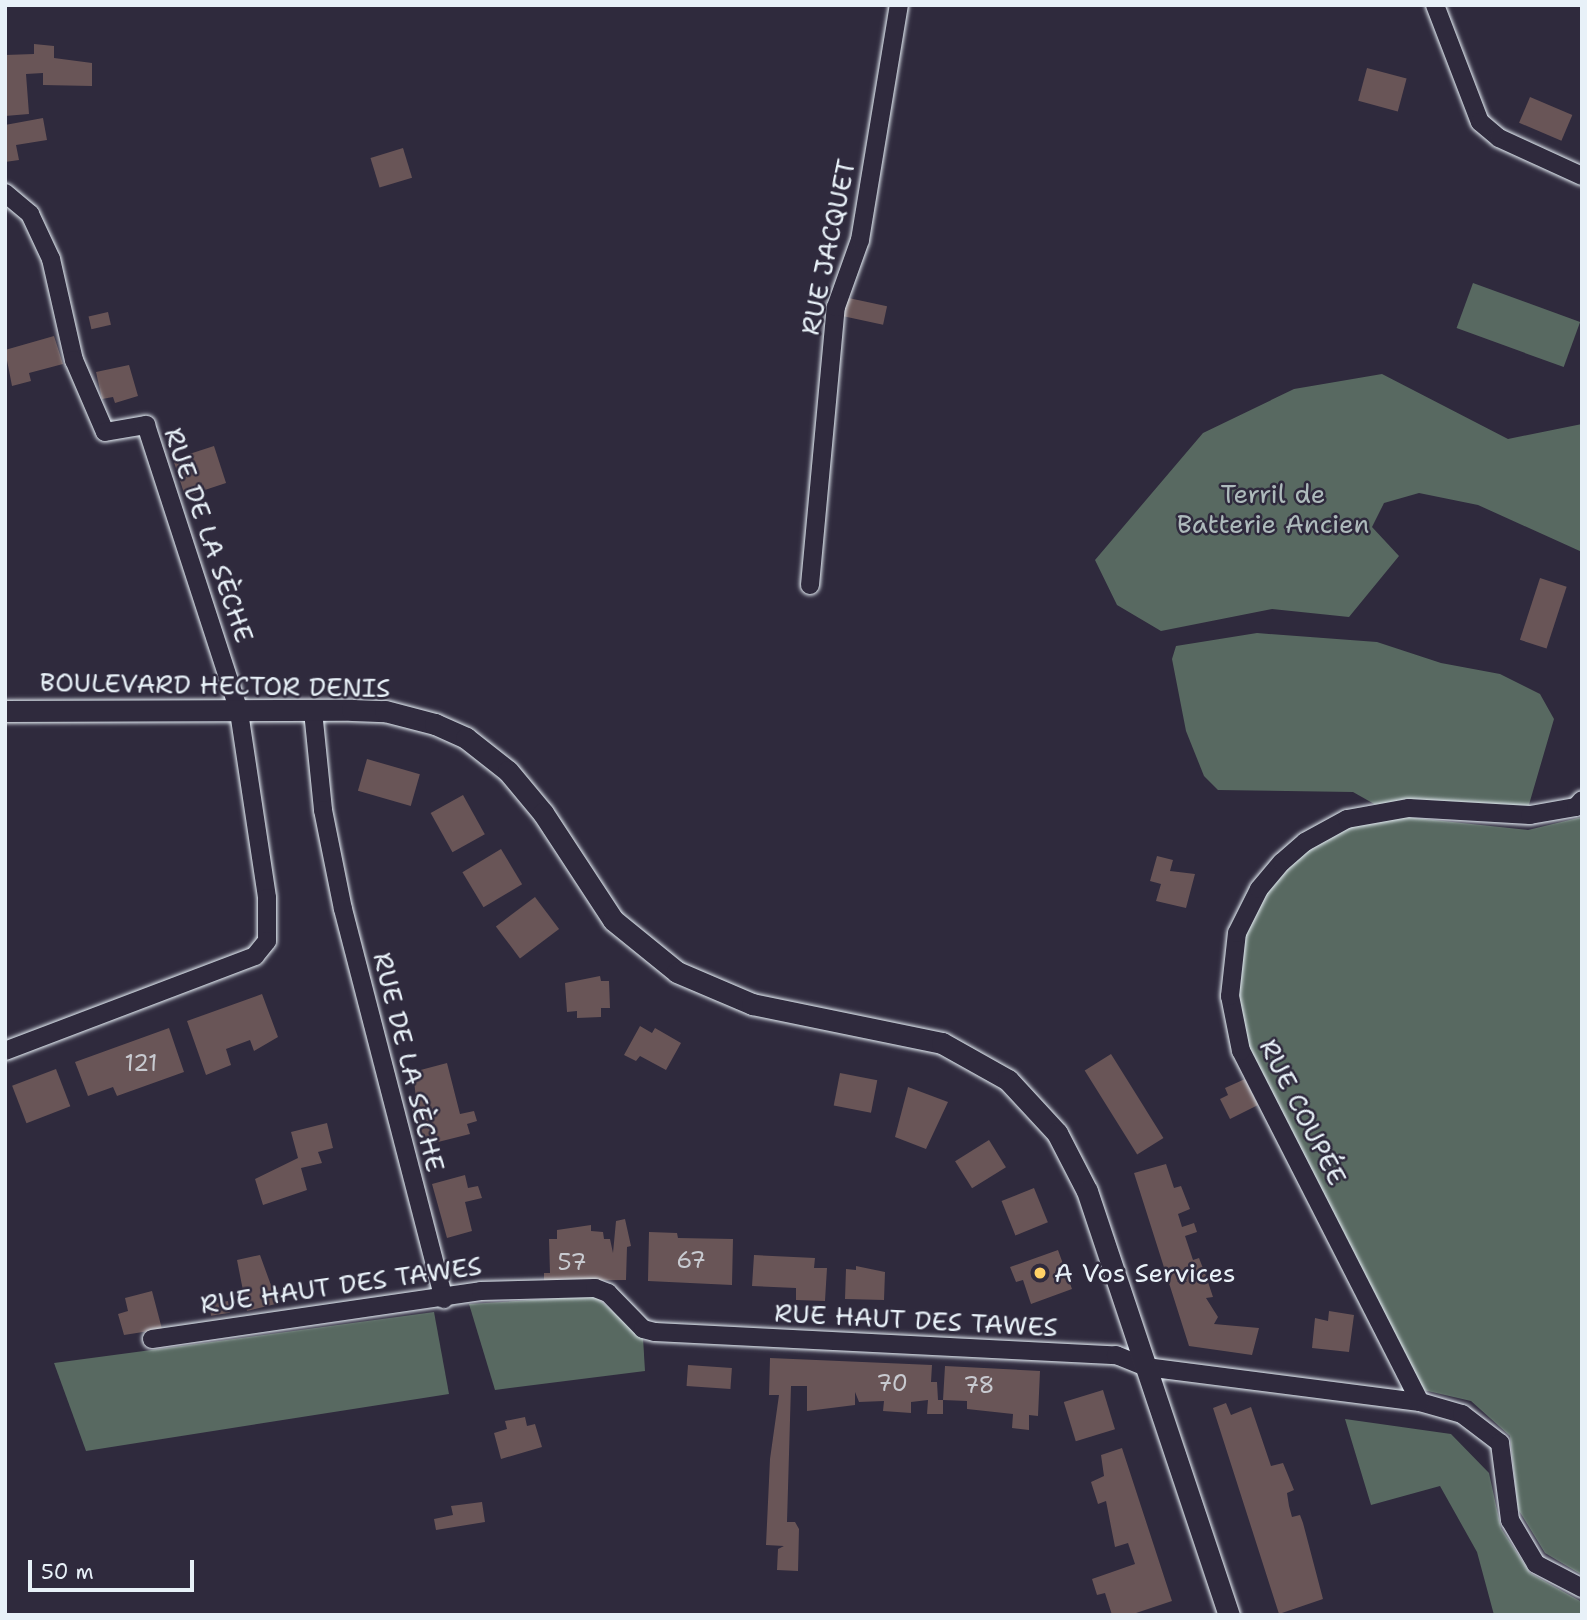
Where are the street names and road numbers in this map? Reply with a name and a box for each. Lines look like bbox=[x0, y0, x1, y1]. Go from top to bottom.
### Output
street label: RUE JACQUET bbox=[794, 156, 862, 338]
street label: RUE DE LA SÈCHE bbox=[158, 424, 260, 646]
street label: BOULEVARD HECTOR DENIS bbox=[39, 666, 391, 704]
street label: RUE DE LA SÈCHE bbox=[367, 949, 451, 1175]
street label: RUE COUPÉE bbox=[1253, 1034, 1353, 1190]
street label: RUE HAUT DES TAWES bbox=[198, 1250, 484, 1320]
street label: RUE HAUT DES TAWES bbox=[774, 1297, 1058, 1343]

